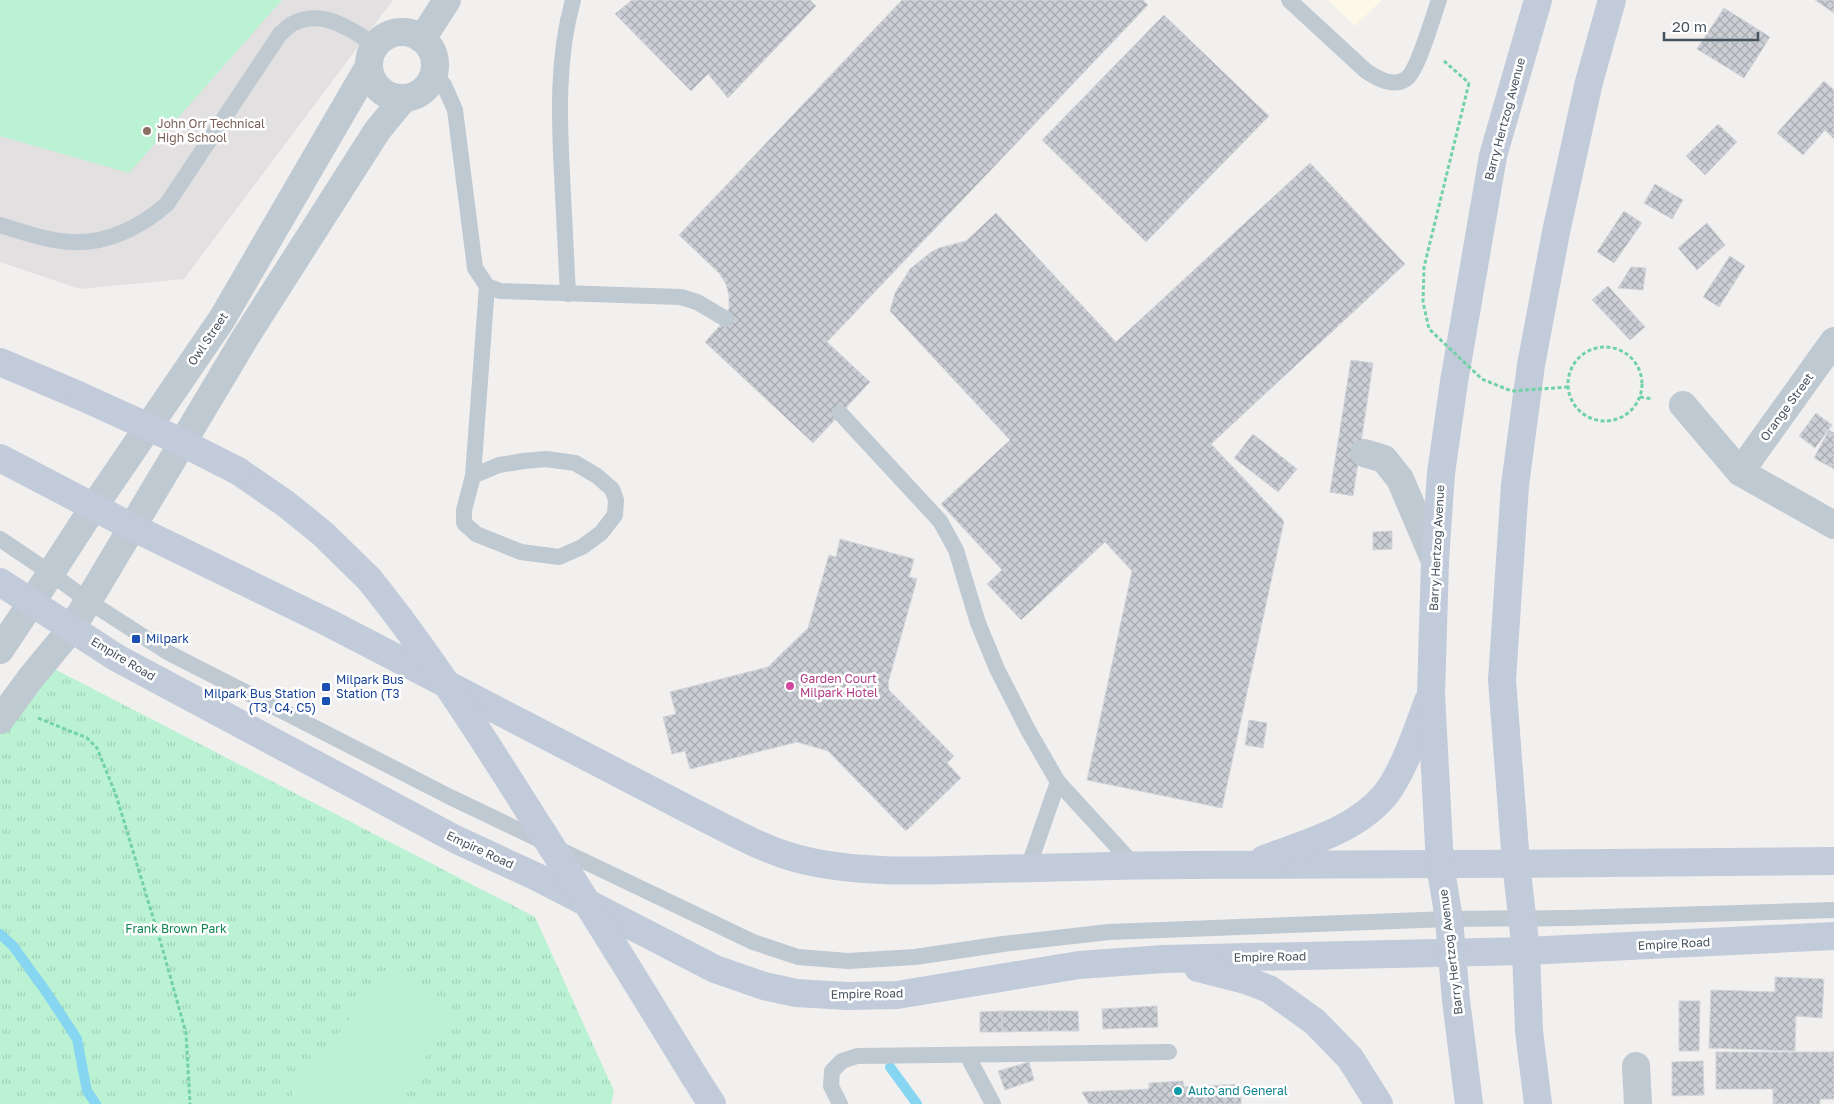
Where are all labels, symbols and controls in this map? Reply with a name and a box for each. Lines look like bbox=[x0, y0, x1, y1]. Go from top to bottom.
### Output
scale bar bbox=[1664, 10, 1758, 42]
text: 20 m bbox=[1672, 17, 1707, 35]
street label: Barry Hertzog Avenue bbox=[1481, 56, 1528, 182]
place label: John Orr Technical High School bbox=[157, 116, 265, 145]
marker: John Orr Technical High School bbox=[141, 125, 153, 137]
street label: Owl Street bbox=[184, 309, 231, 368]
street label: Orange Street bbox=[1757, 370, 1816, 444]
street label: Barry Hertzog Avenue bbox=[1426, 484, 1447, 611]
place label: Milpark bbox=[146, 631, 189, 646]
street label: Empire Road bbox=[88, 633, 158, 684]
marker: Milpark bbox=[130, 633, 142, 645]
place label: Garden Court Milpark Hotel bbox=[800, 671, 878, 700]
place label: Milpark Bus Station (T3 bbox=[336, 672, 404, 701]
marker: Garden Court Milpark Hotel bbox=[784, 680, 796, 692]
marker: Milpark Bus Station (T3 bbox=[320, 681, 332, 693]
place label: Milpark Bus Station (T3, C4, C5) bbox=[204, 686, 316, 715]
marker: Milpark Bus Station (T3, C4, C5) bbox=[320, 695, 332, 707]
street label: Empire Road bbox=[444, 827, 516, 872]
street label: Barry Hertzog Avenue bbox=[1435, 888, 1466, 1016]
park label: Frank Brown Park bbox=[125, 921, 227, 936]
street label: Empire Road bbox=[1637, 934, 1711, 953]
street label: Empire Road bbox=[1234, 948, 1306, 965]
street label: Empire Road bbox=[831, 985, 903, 1002]
place label: Auto and General bbox=[1188, 1083, 1288, 1098]
marker: Auto and General bbox=[1172, 1085, 1184, 1097]

